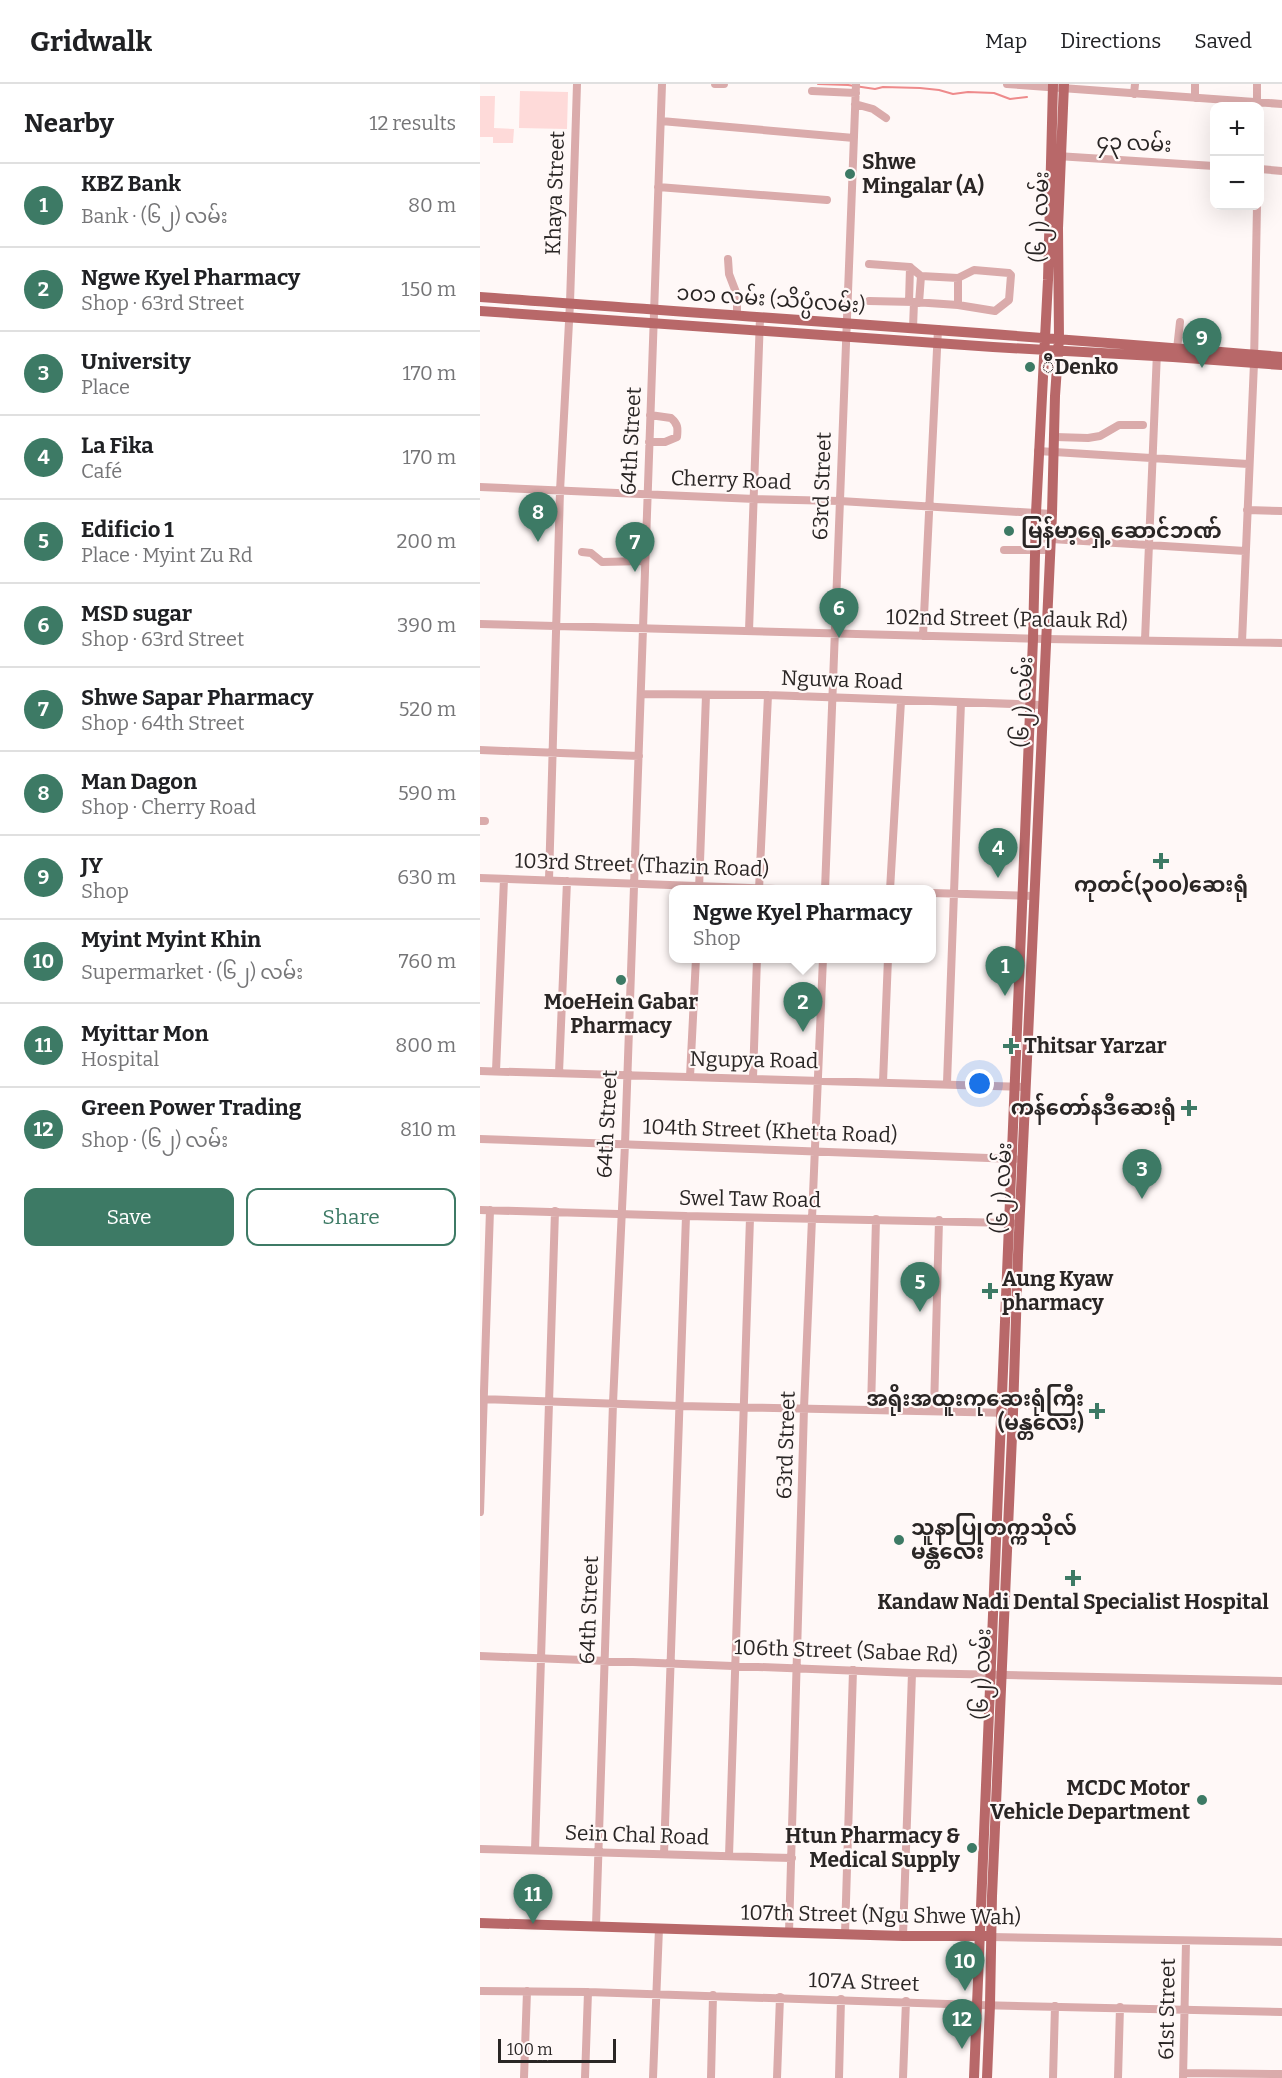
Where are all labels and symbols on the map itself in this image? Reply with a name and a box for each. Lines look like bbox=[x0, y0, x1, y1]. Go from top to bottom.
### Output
street label: ၄၃ လမ်း bbox=[1096, 125, 1172, 162]
street label: Khaya Street bbox=[540, 130, 570, 256]
place label: Shwe Mingalar (A) bbox=[862, 149, 984, 199]
marker: Shwe Mingalar (A) bbox=[843, 167, 857, 181]
street label: (၆၂) လမ်း bbox=[1022, 171, 1059, 263]
street label: ၁၀၁ လမ်း (သိပ္ပံလမ်း) bbox=[675, 276, 867, 323]
pin: 9 bbox=[1182, 318, 1222, 368]
place label: ီDenko bbox=[1042, 353, 1118, 380]
marker: ီDenko bbox=[1023, 360, 1037, 374]
street label: 64th Street bbox=[615, 386, 647, 496]
street label: 63rd Street bbox=[807, 431, 837, 541]
street label: Cherry Road bbox=[670, 465, 792, 495]
pin: 8 bbox=[518, 492, 558, 542]
place label: မြန်မာ့ရှေ့ဆောင်ဘဏ် bbox=[1021, 515, 1222, 548]
pin: 7 bbox=[616, 522, 654, 572]
marker: မြန်မာ့ရှေ့ဆောင်ဘဏ် bbox=[1002, 524, 1016, 538]
pin: 6 bbox=[820, 588, 858, 638]
street label: 102nd Street (Padauk Rd) bbox=[886, 604, 1128, 634]
street label: (၆၂) လမ်း bbox=[1005, 655, 1042, 749]
street label: Nguwa Road bbox=[780, 665, 904, 695]
pin: 4 bbox=[978, 828, 1018, 878]
street label: 103rd Street (Thazin Road) bbox=[514, 848, 770, 882]
marker: ကုတင်(၃၀၀)ဆေးရုံ bbox=[1152, 852, 1170, 870]
place label: ကုတင်(၃၀၀)ဆေးရုံ bbox=[1074, 869, 1248, 902]
pin: 1 bbox=[986, 946, 1024, 996]
marker: MoeHein Gabar Pharmacy bbox=[614, 973, 628, 987]
pin: 2 bbox=[784, 982, 822, 1032]
place label: MoeHein Gabar Pharmacy bbox=[544, 989, 698, 1039]
place label: Thitsar Yarzar bbox=[1024, 1033, 1167, 1059]
marker: Thitsar Yarzar bbox=[1002, 1037, 1020, 1055]
street label: Ngupya Road bbox=[689, 1046, 819, 1074]
street label: 64th Street bbox=[591, 1069, 623, 1179]
your location bbox=[965, 1069, 994, 1098]
place label: ကန်တော်နဒီဆေးရုံ bbox=[1011, 1092, 1176, 1125]
marker: ကန်တော်နဒီဆေးရုံ bbox=[1180, 1099, 1198, 1117]
street label: 104th Street (Khetta Road) bbox=[642, 1114, 898, 1148]
street label: (၆၂) လမ်း bbox=[984, 1141, 1021, 1235]
pin: 3 bbox=[1122, 1150, 1162, 1199]
street label: Swel Taw Road bbox=[679, 1185, 821, 1213]
pin: 5 bbox=[900, 1262, 940, 1312]
place label: Aung Kyaw pharmacy bbox=[1002, 1266, 1114, 1316]
marker: Aung Kyaw pharmacy bbox=[983, 1284, 997, 1298]
place label: အရိုးအထူးကုဆေးရုံကြီး (မန္တလေး) bbox=[866, 1383, 1084, 1440]
street label: 63rd Street bbox=[771, 1390, 801, 1500]
marker: အရိုးအထူးကုဆေးရုံကြီး (မန္တလေး) bbox=[1088, 1402, 1106, 1420]
place label: သူနာပြုတက္ကသိုလ် မန္တလေး bbox=[911, 1512, 1077, 1569]
marker: သူနာပြုတက္ကသိုလ် မန္တလေး bbox=[892, 1533, 906, 1547]
street label: 64th Street bbox=[574, 1555, 604, 1665]
marker: Kandaw Nadi Dental Specialist Hospital bbox=[1064, 1569, 1082, 1587]
place label: Kandaw Nadi Dental Specialist Hospital bbox=[877, 1589, 1269, 1615]
street label: (၆၂) လမ်း bbox=[964, 1628, 1001, 1720]
street label: 106th Street (Sabae Rd) bbox=[734, 1634, 958, 1668]
place label: MCDC Motor Vehicle Department bbox=[990, 1775, 1191, 1825]
marker: MCDC Motor Vehicle Department bbox=[1195, 1793, 1209, 1807]
street label: Sein Chal Road bbox=[564, 1819, 710, 1851]
place label: Htun Pharmacy & Medical Supply bbox=[785, 1823, 960, 1873]
marker: Htun Pharmacy & Medical Supply bbox=[965, 1841, 979, 1855]
pin: 11 bbox=[514, 1874, 552, 1924]
street label: 107th Street (Ngu Shwe Wah) bbox=[741, 1900, 1021, 1930]
pin: 10 bbox=[946, 1942, 984, 1991]
street label: 61st Street bbox=[1153, 1958, 1181, 2060]
street label: 107A Street bbox=[808, 1967, 920, 1997]
pin: 12 bbox=[942, 2000, 982, 2049]
scale bar bbox=[498, 2036, 616, 2064]

